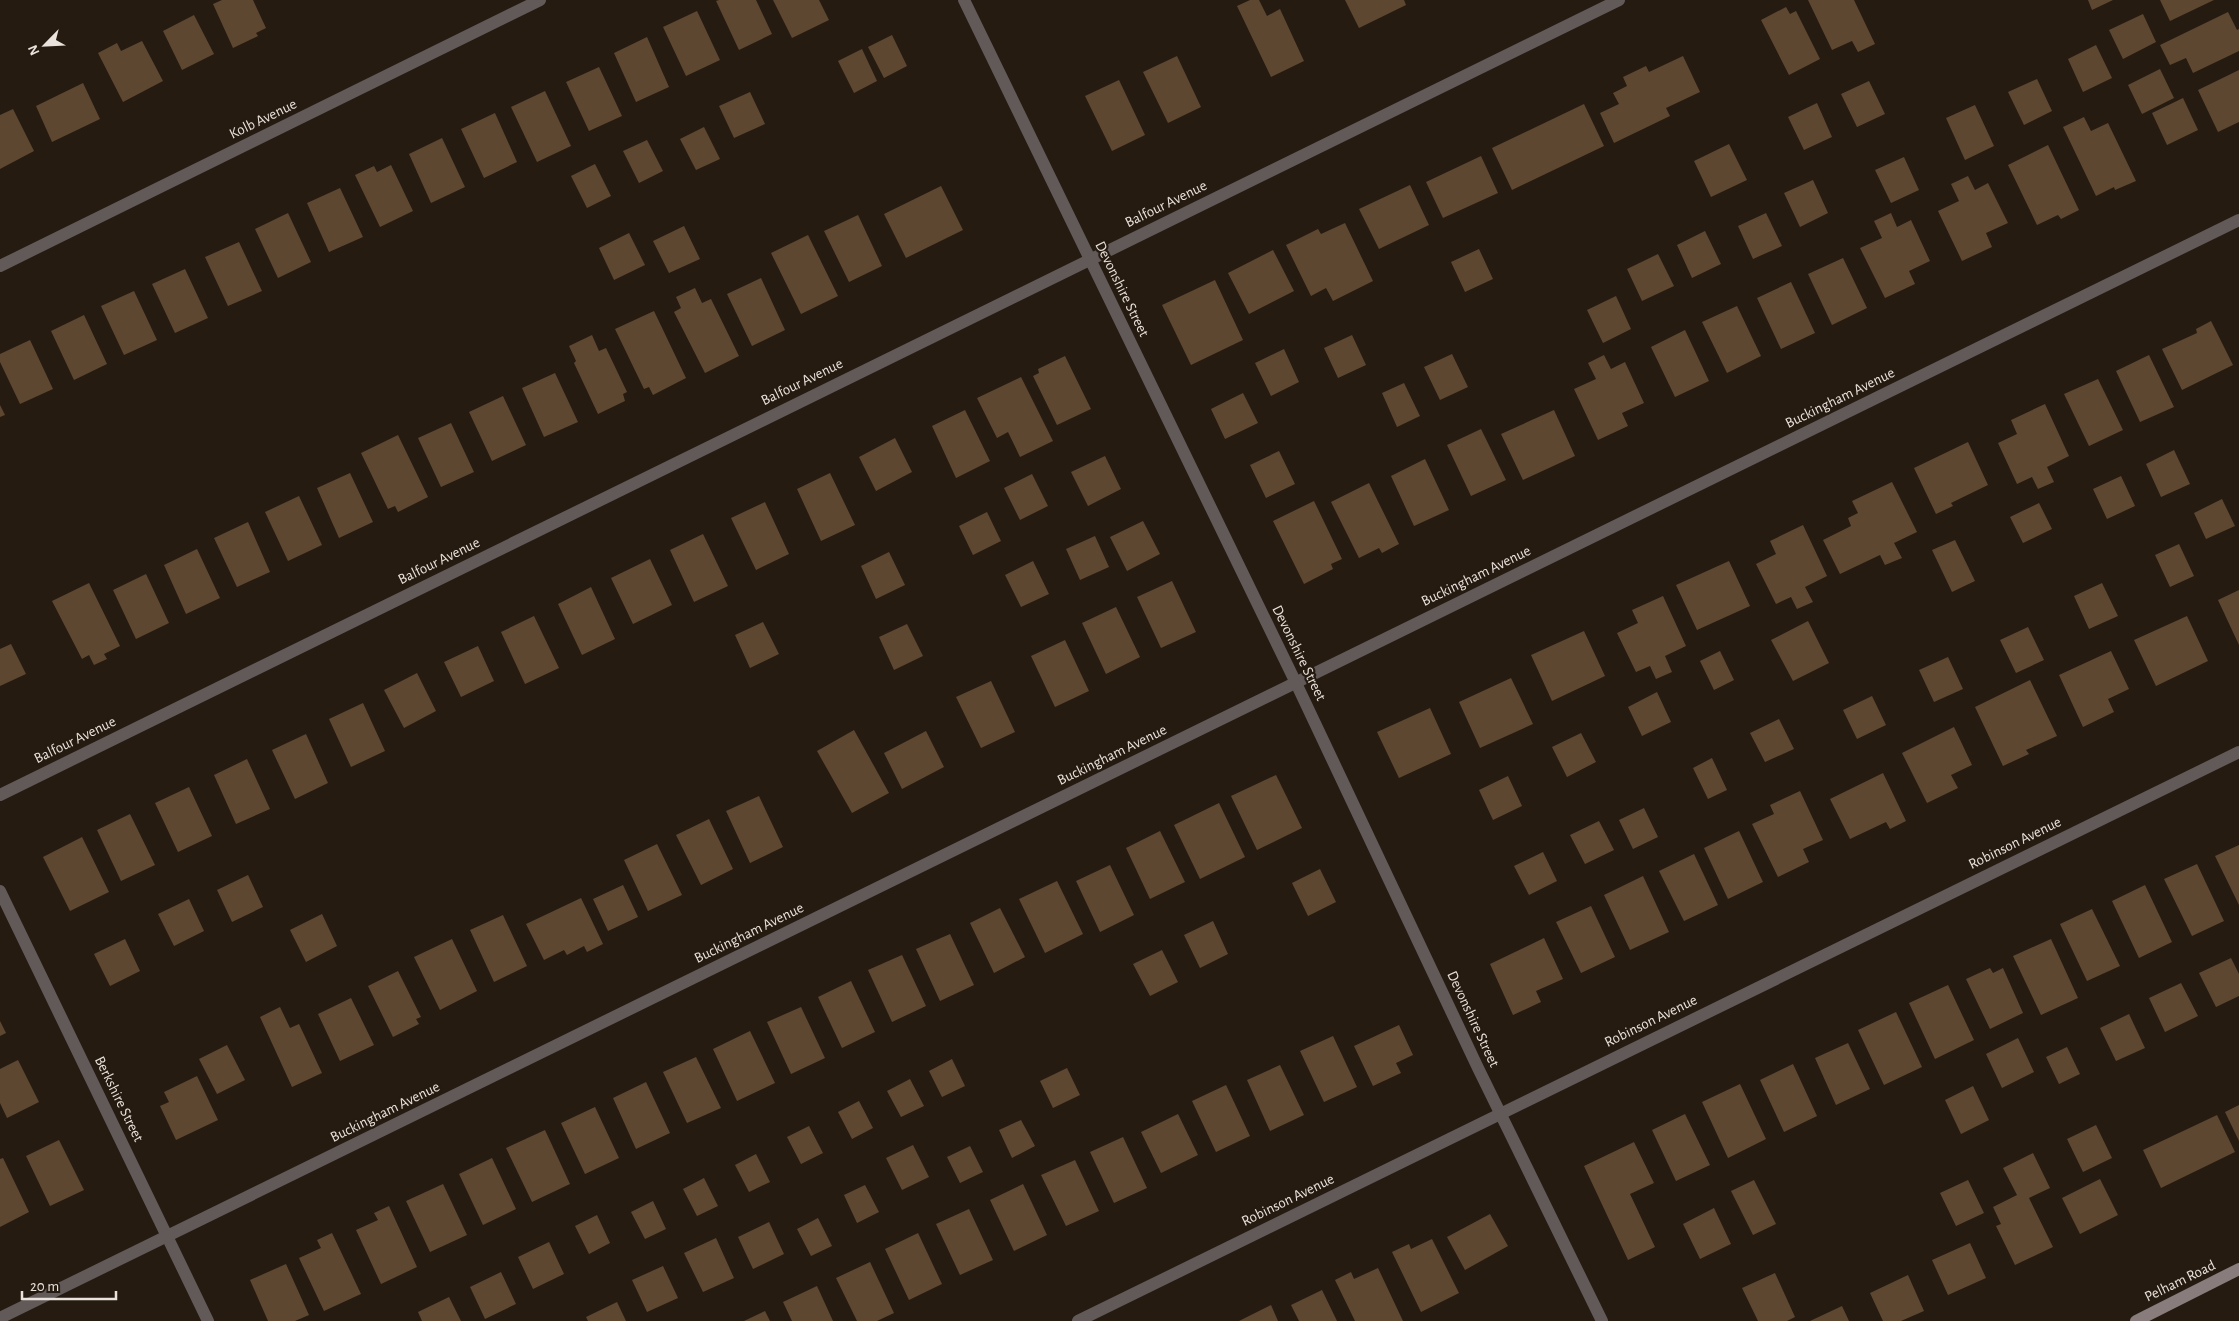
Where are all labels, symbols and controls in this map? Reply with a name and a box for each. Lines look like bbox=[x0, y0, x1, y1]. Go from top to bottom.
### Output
north arrow bbox=[20, 20, 70, 70]
text: N bbox=[26, 43, 42, 57]
street label: Kolb Avenue bbox=[227, 96, 299, 142]
street label: Balfour Avenue bbox=[1123, 178, 1209, 230]
street label: Devonshire Street bbox=[1092, 239, 1152, 339]
street label: Balfour Avenue bbox=[759, 356, 845, 408]
street label: Buckingham Avenue bbox=[1783, 365, 1897, 431]
street label: Balfour Avenue bbox=[396, 535, 482, 587]
street label: Buckingham Avenue bbox=[1419, 543, 1533, 609]
street label: Devonshire Street bbox=[1269, 603, 1329, 703]
street label: Balfour Avenue bbox=[32, 714, 118, 766]
street label: Buckingham Avenue bbox=[1055, 722, 1169, 788]
street label: Robinson Avenue bbox=[1966, 814, 2064, 872]
street label: Buckingham Avenue bbox=[692, 900, 806, 966]
street label: Devonshire Street bbox=[1444, 969, 1502, 1070]
street label: Robinson Avenue bbox=[1602, 992, 1700, 1050]
street label: Berkshire Street bbox=[92, 1054, 146, 1144]
street label: Buckingham Avenue bbox=[328, 1079, 442, 1145]
street label: Robinson Avenue bbox=[1239, 1171, 1337, 1229]
street label: Pelham Road bbox=[2142, 1257, 2218, 1305]
scale bar bbox=[22, 1268, 116, 1300]
text: 20 m bbox=[30, 1279, 59, 1294]

